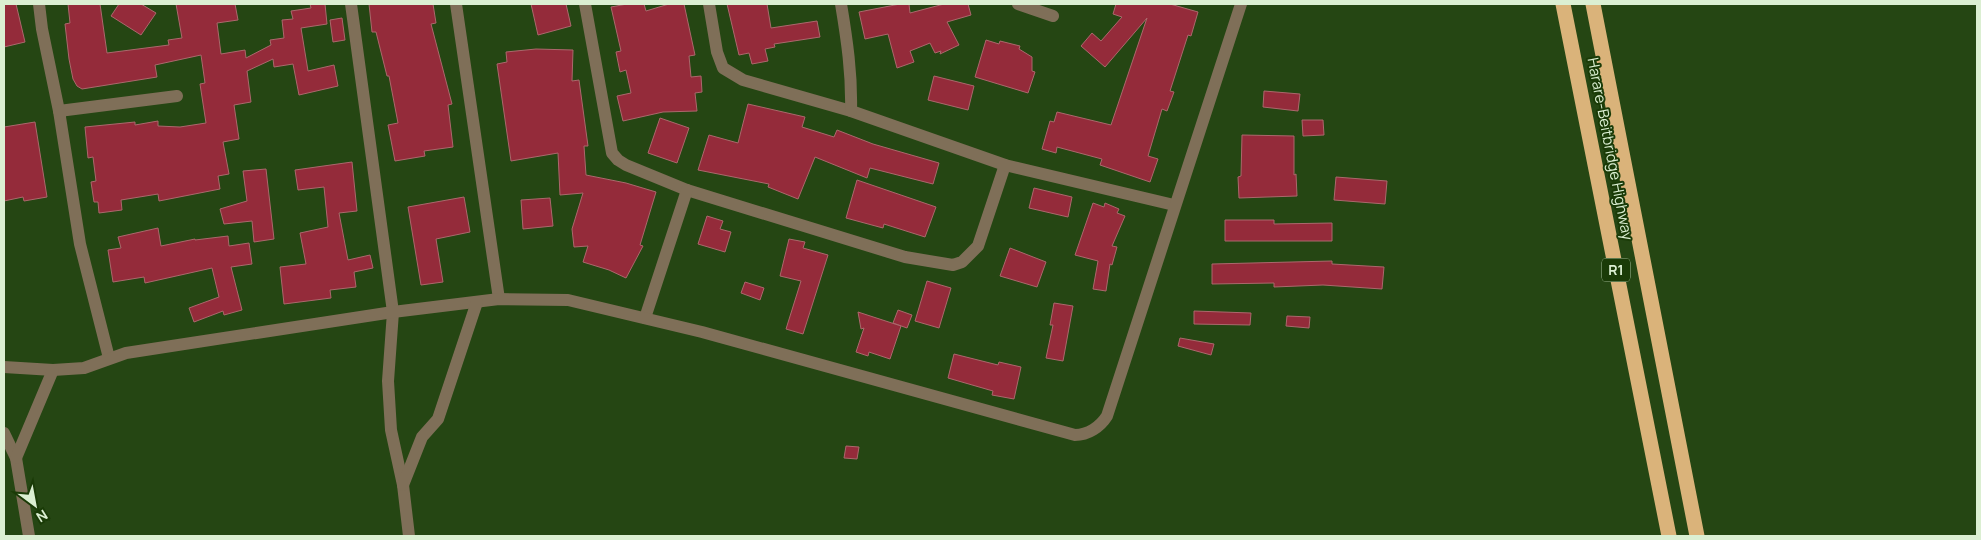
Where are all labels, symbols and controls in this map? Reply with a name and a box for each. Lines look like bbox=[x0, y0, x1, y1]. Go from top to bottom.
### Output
street label: Harare-Beitbridge Highway bbox=[1582, 56, 1639, 242]
road number: R1 bbox=[1602, 258, 1630, 282]
north arrow bbox=[10, 480, 60, 530]
text: N bbox=[33, 506, 51, 527]

